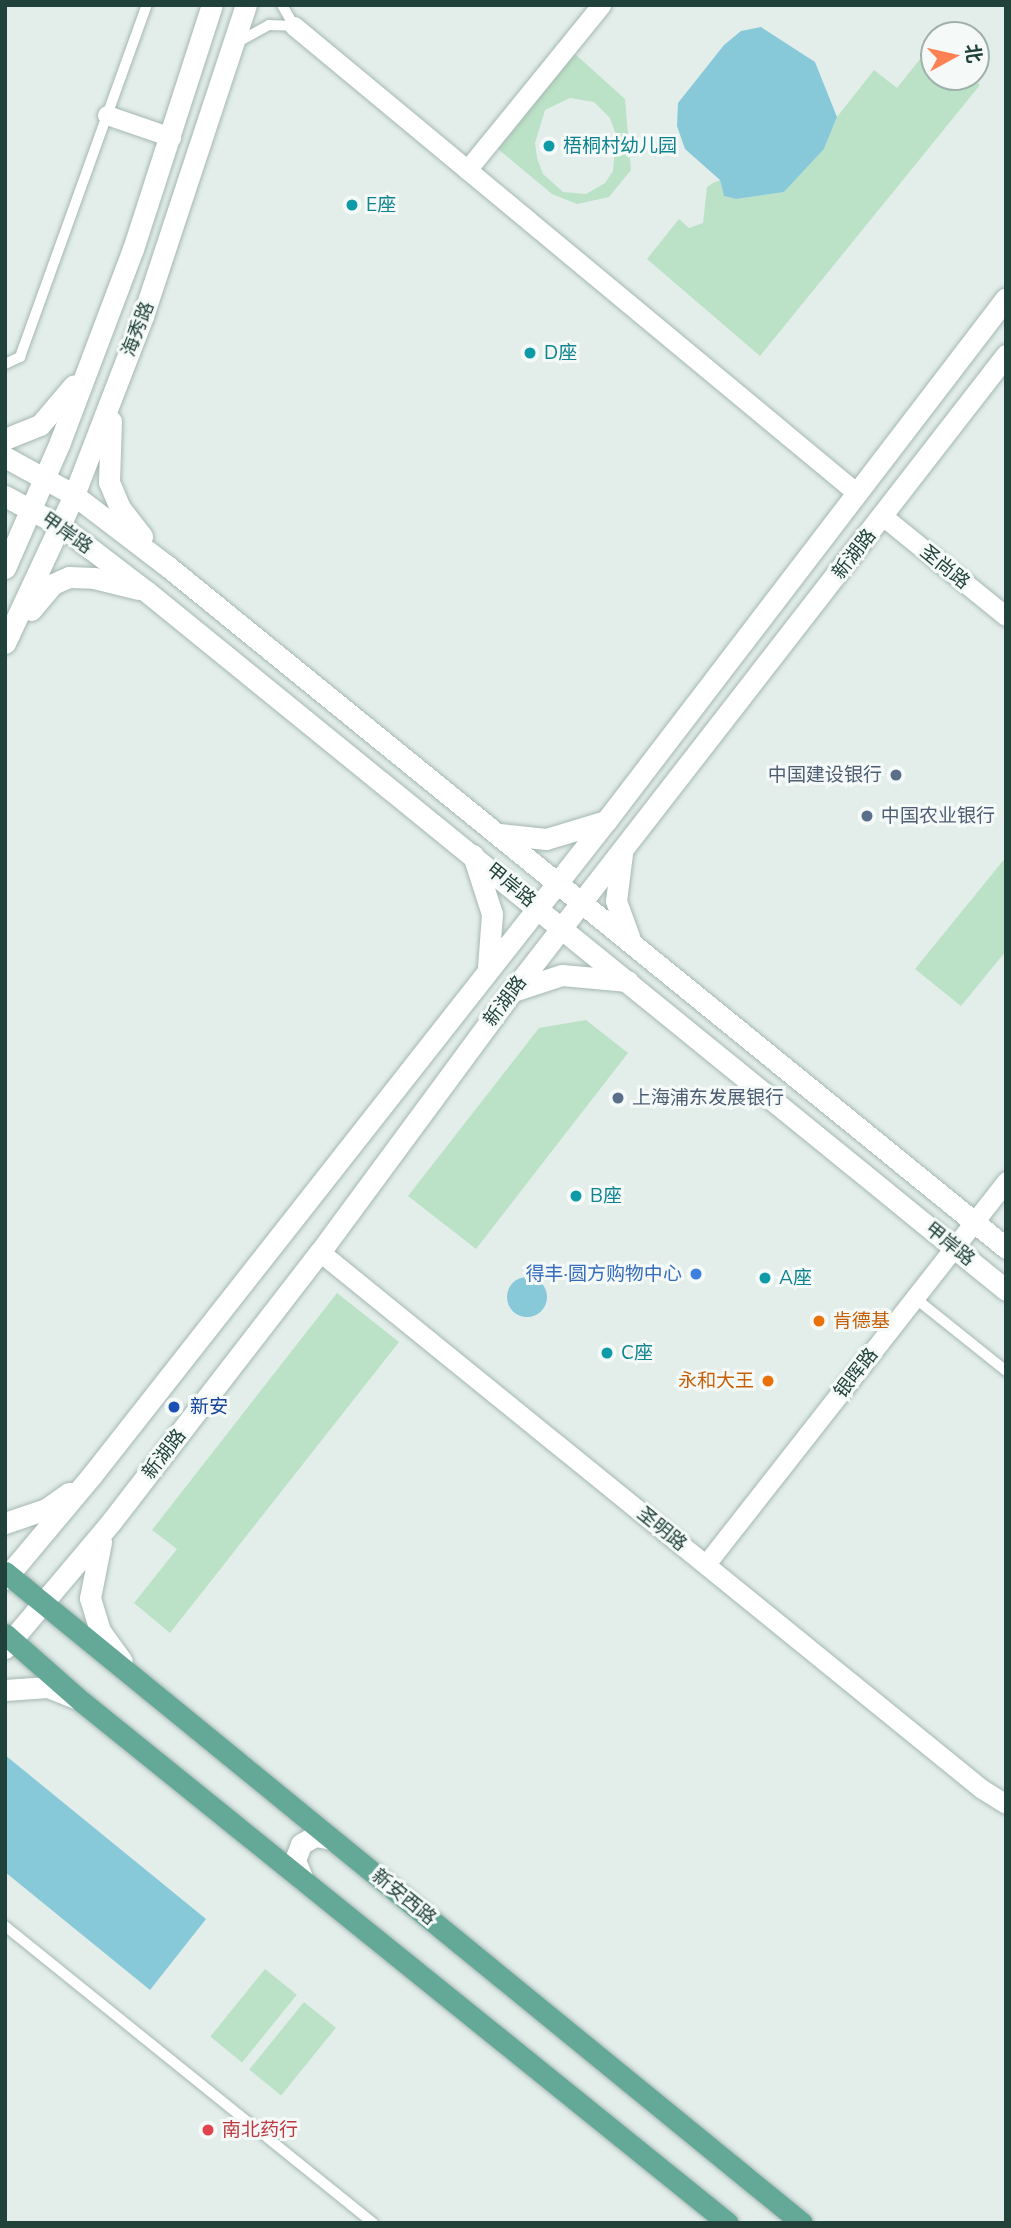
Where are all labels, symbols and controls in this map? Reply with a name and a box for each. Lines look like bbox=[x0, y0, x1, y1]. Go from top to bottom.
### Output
north arrow bbox=[920, 21, 990, 91]
text: 北 bbox=[961, 42, 987, 64]
place label: 梧桐村幼儿园 bbox=[563, 135, 677, 157]
marker: 梧桐村幼儿园 bbox=[541, 138, 557, 154]
place label: E座 bbox=[366, 194, 396, 216]
marker: E座 bbox=[344, 197, 360, 213]
street label: 海秀路 bbox=[117, 298, 159, 360]
place label: D座 bbox=[544, 342, 577, 364]
marker: D座 bbox=[522, 345, 538, 361]
street label: 甲岸路 bbox=[37, 507, 97, 559]
street label: 新湖路 bbox=[827, 525, 881, 583]
street label: 圣尚路 bbox=[916, 540, 974, 594]
place label: 中国建设银行 bbox=[768, 764, 882, 786]
marker: 中国建设银行 bbox=[888, 767, 904, 783]
place label: 中国农业银行 bbox=[881, 805, 995, 827]
marker: 中国农业银行 bbox=[859, 808, 875, 824]
street label: 甲岸路 bbox=[482, 858, 540, 912]
street label: 新湖路 bbox=[479, 971, 531, 1031]
place label: 上海浦东发展银行 bbox=[632, 1087, 784, 1109]
marker: 上海浦东发展银行 bbox=[610, 1090, 626, 1106]
place label: B座 bbox=[590, 1185, 622, 1207]
marker: B座 bbox=[568, 1188, 584, 1204]
street label: 甲岸路 bbox=[921, 1217, 979, 1271]
place label: 得丰·圆方购物中心 bbox=[526, 1263, 682, 1285]
marker: 得丰·圆方购物中心 bbox=[688, 1266, 704, 1282]
place label: A座 bbox=[779, 1267, 812, 1289]
marker: A座 bbox=[757, 1270, 773, 1286]
place label: 肯德基 bbox=[833, 1310, 890, 1332]
marker: 肯德基 bbox=[811, 1313, 827, 1329]
place label: C座 bbox=[621, 1342, 653, 1364]
street label: 银晖路 bbox=[829, 1344, 883, 1402]
marker: C座 bbox=[599, 1345, 615, 1361]
place label: 永和大王 bbox=[678, 1370, 754, 1392]
marker: 永和大王 bbox=[760, 1373, 776, 1389]
place label: 新安 bbox=[190, 1396, 228, 1418]
marker: 新安 bbox=[164, 1397, 184, 1417]
street label: 新湖路 bbox=[137, 1425, 191, 1483]
street label: 圣明路 bbox=[633, 1502, 691, 1556]
street label: 新安西路 bbox=[367, 1864, 441, 1930]
place label: 南北药行 bbox=[222, 2119, 298, 2141]
marker: 南北药行 bbox=[200, 2122, 216, 2138]

